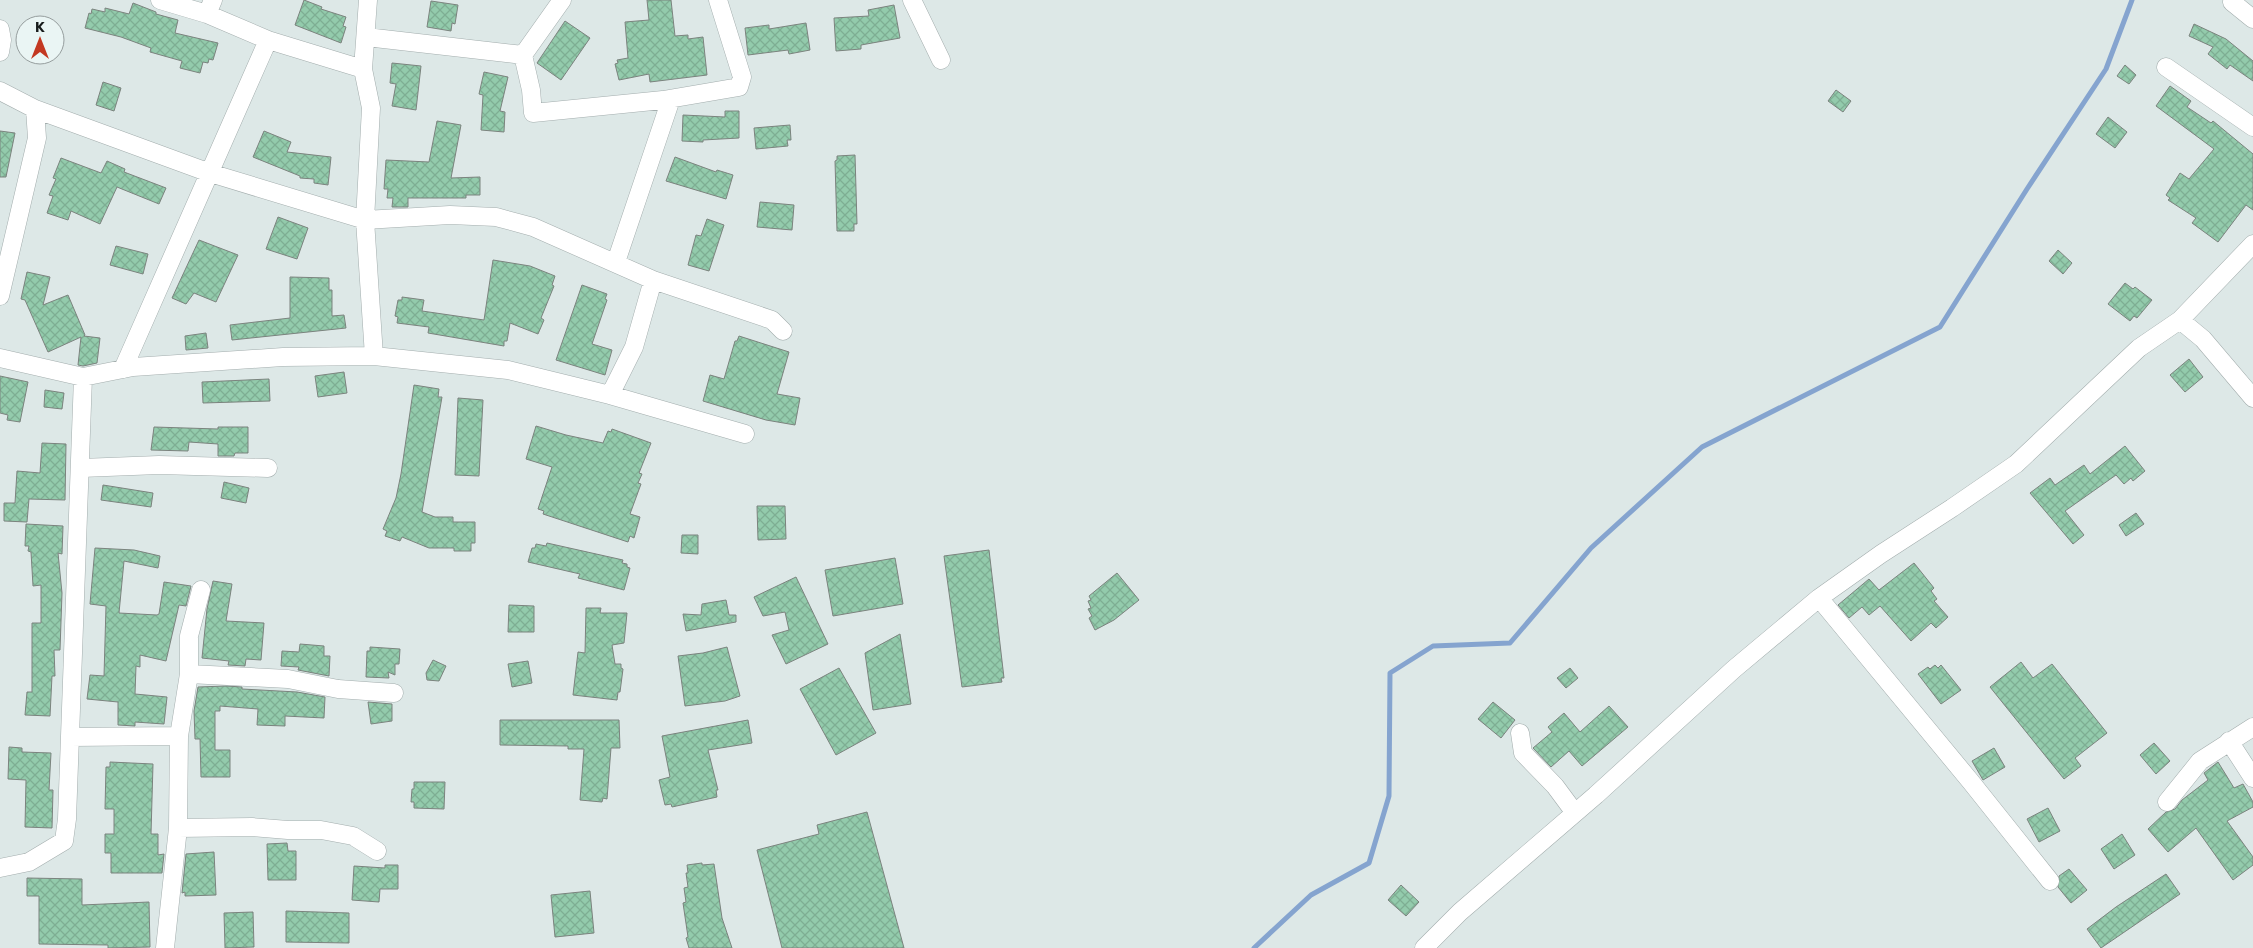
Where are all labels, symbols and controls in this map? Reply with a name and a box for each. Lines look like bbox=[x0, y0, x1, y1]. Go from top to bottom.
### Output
north arrow bbox=[15, 15, 65, 65]
text: K bbox=[35, 17, 45, 37]

